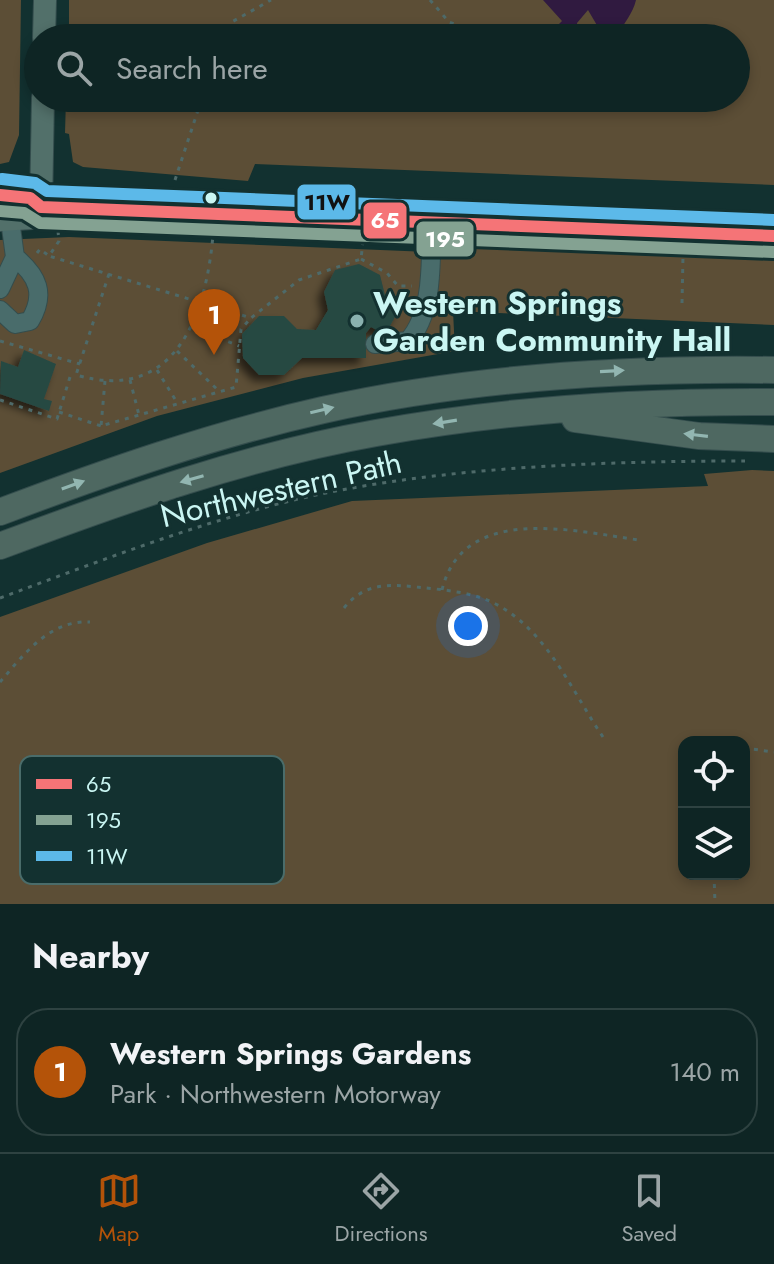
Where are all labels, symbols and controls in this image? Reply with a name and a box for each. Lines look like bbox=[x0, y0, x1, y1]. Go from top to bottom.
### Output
search box bbox=[24, 24, 750, 112]
icon: search bbox=[52, 46, 96, 90]
text: Search here bbox=[116, 47, 268, 90]
line badge: 11W bbox=[296, 183, 357, 221]
text: 11W bbox=[304, 186, 350, 218]
unlabelled marker bbox=[203, 190, 219, 206]
line badge: 65 bbox=[362, 201, 408, 240]
text: 65 bbox=[371, 204, 399, 236]
line badge: 195 bbox=[415, 220, 475, 258]
text: 195 bbox=[425, 223, 465, 255]
place label: Western Springs Garden Community Hall bbox=[373, 280, 731, 363]
pin: 1 bbox=[188, 289, 240, 355]
marker: Western Springs Garden Community Hall bbox=[348, 312, 366, 330]
one-way arrow bbox=[600, 365, 625, 378]
one-way arrow bbox=[310, 403, 335, 416]
one-way arrow bbox=[432, 416, 457, 428]
one-way arrow bbox=[683, 429, 708, 442]
street label: Northwestern Path bbox=[156, 439, 406, 539]
one-way arrow bbox=[179, 473, 203, 486]
one-way arrow bbox=[61, 478, 85, 491]
your location bbox=[448, 606, 488, 646]
map controls bbox=[678, 736, 750, 880]
button: locate bbox=[678, 736, 750, 808]
legend bbox=[20, 756, 284, 884]
text: 65 bbox=[86, 768, 111, 800]
text: 195 bbox=[86, 804, 121, 836]
button: layers bbox=[678, 808, 750, 880]
text: 11W bbox=[86, 840, 128, 872]
text: Nearby bbox=[32, 932, 149, 981]
text: Western Springs Gardens bbox=[110, 1032, 471, 1075]
text: 1 bbox=[53, 1053, 67, 1091]
text: 140 m bbox=[669, 1053, 740, 1091]
text: Park · Northwestern Motorway bbox=[110, 1075, 441, 1113]
tab: Map bbox=[97, 1169, 141, 1249]
tab: Directions bbox=[335, 1169, 428, 1249]
tab: Saved bbox=[621, 1169, 677, 1249]

